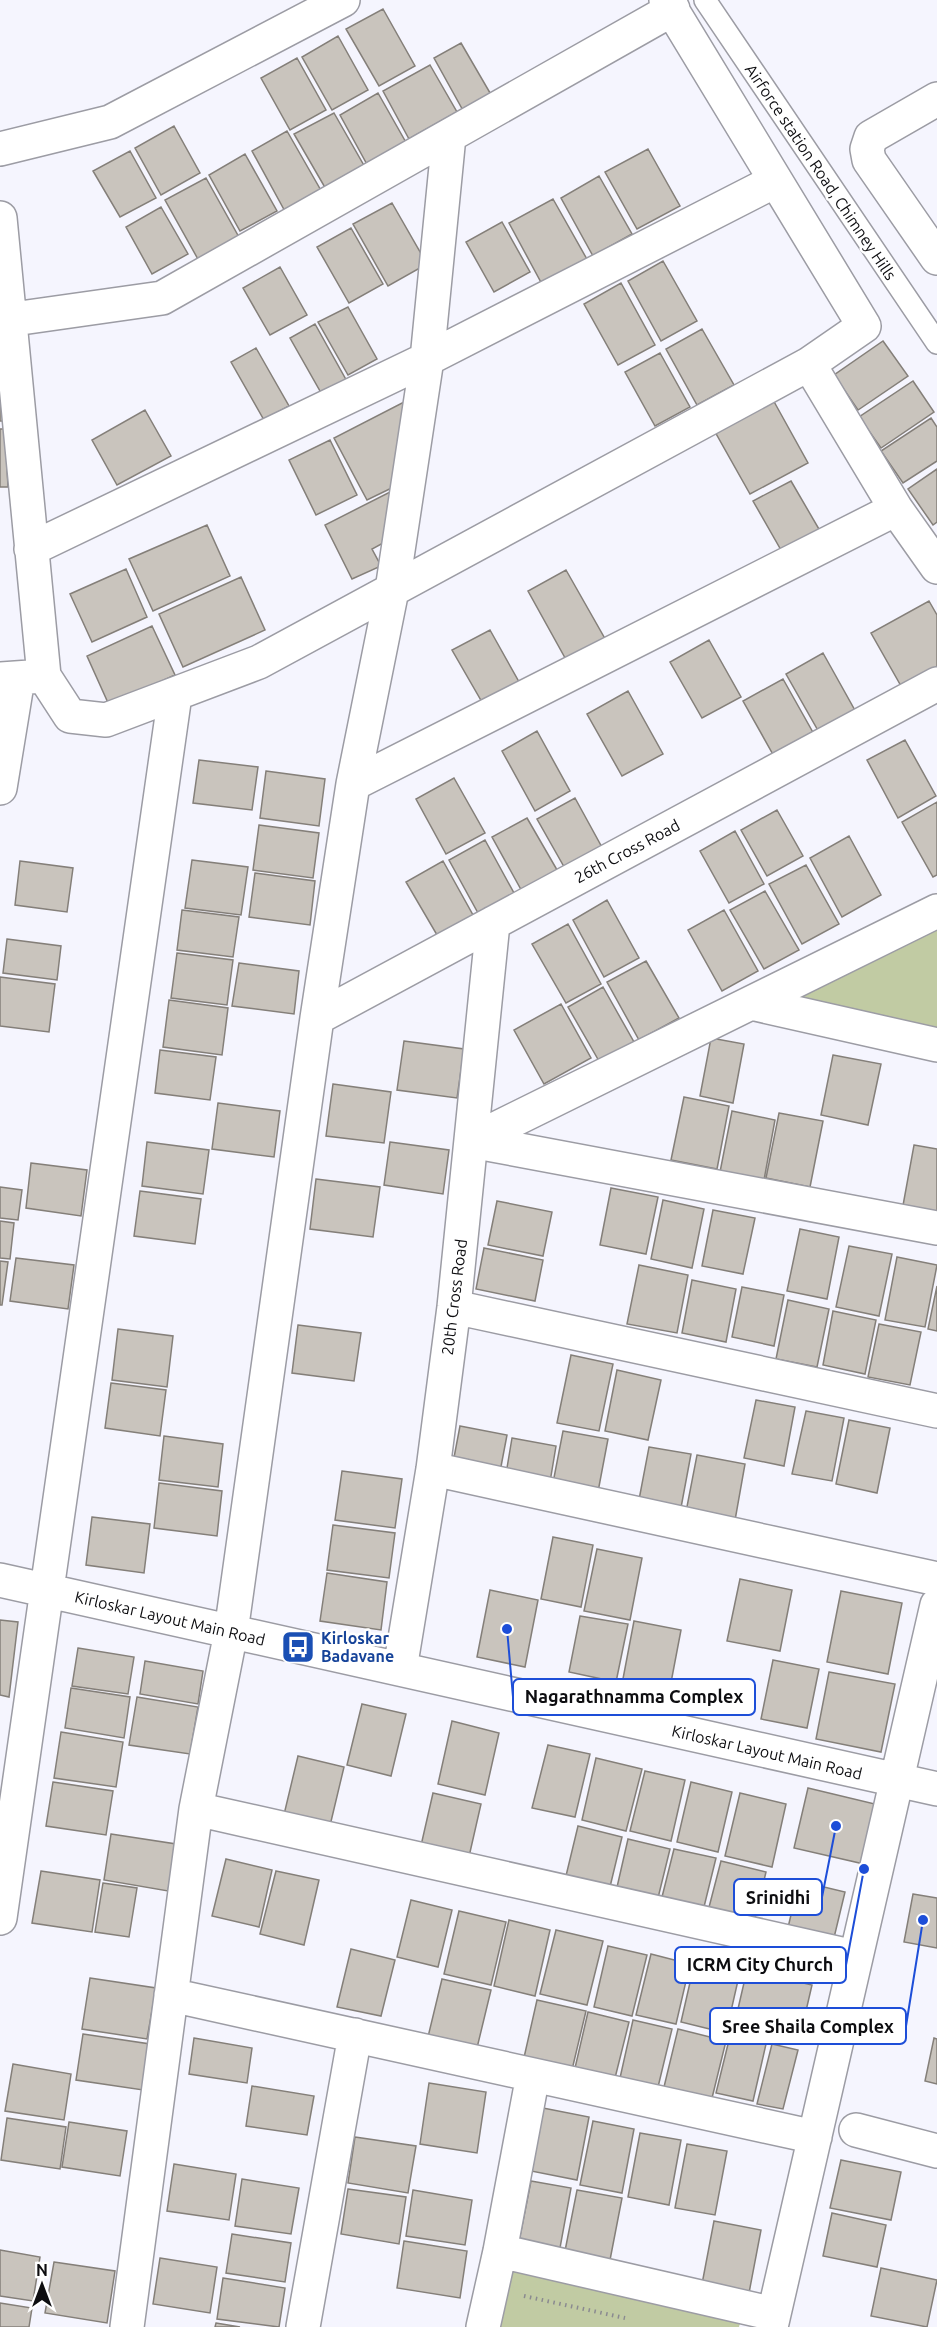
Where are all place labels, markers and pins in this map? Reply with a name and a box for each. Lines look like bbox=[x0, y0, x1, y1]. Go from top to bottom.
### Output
bus stop icon: Kirloskar Badavane bbox=[280, 1629, 316, 1665]
place label: Kirloskar Badavane bbox=[321, 1629, 394, 1665]
callout: Nagarathnamma Complex bbox=[513, 1679, 755, 1715]
callout: Srinidhi bbox=[734, 1879, 822, 1915]
callout: ICRM City Church bbox=[675, 1947, 846, 1983]
callout: Sree Shaila Complex bbox=[710, 2008, 906, 2044]

